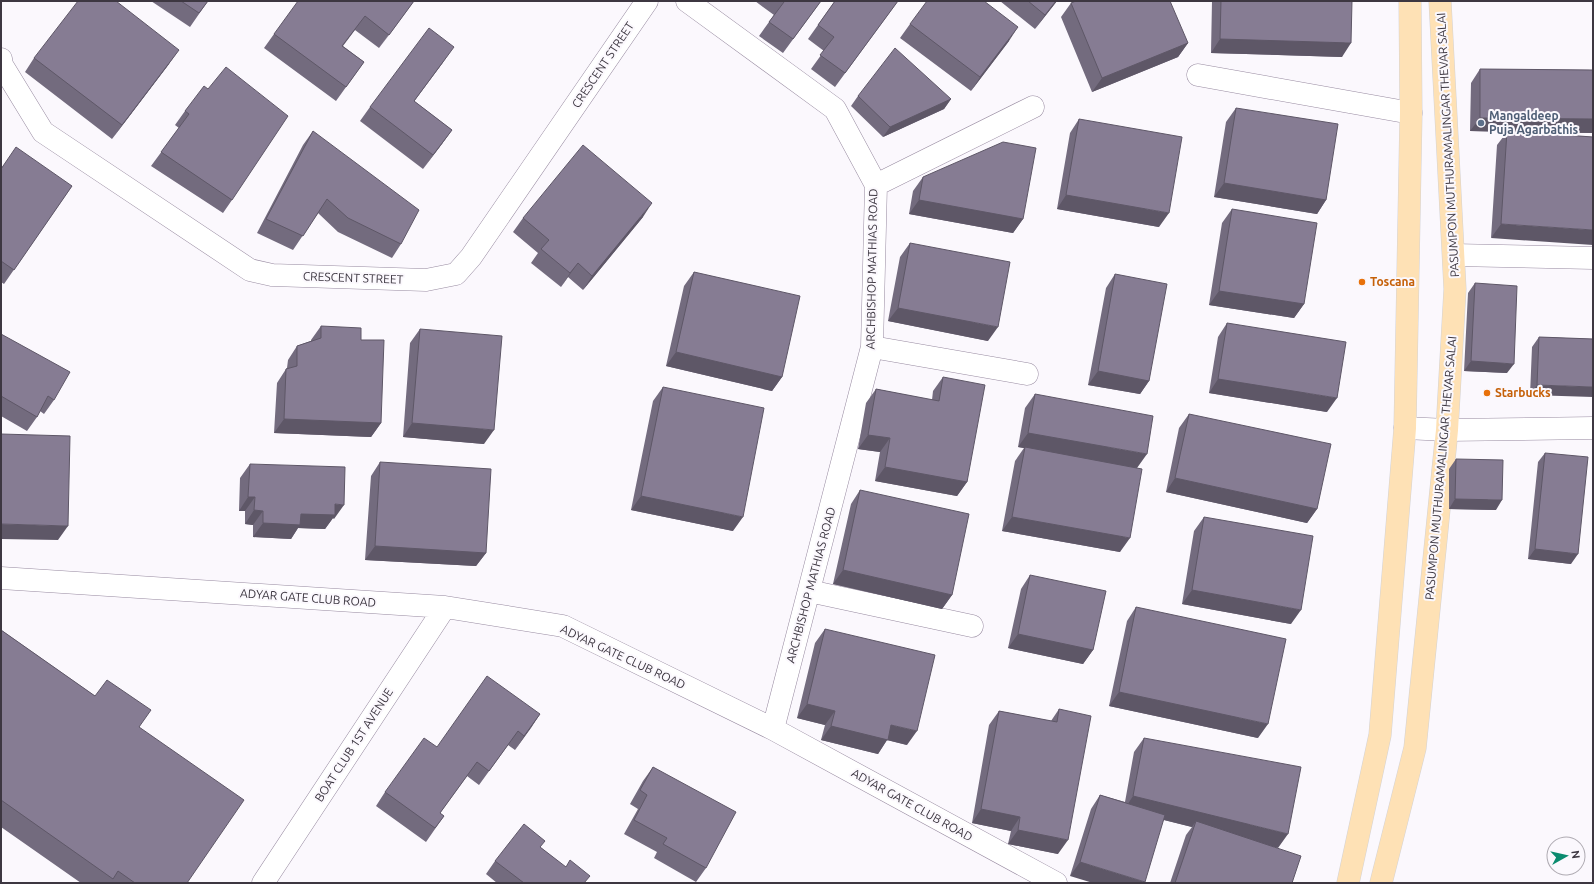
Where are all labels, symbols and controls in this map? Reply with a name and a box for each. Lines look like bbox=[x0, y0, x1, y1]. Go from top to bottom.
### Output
street label: PASUMPON MUTHURAMALINGAR THEVAR SALAI bbox=[1434, 12, 1461, 278]
street label: CRESCENT STREET bbox=[569, 19, 636, 110]
place label: Mangaldeep Puja Agarbathis bbox=[1489, 109, 1579, 136]
marker: Mangaldeep Puja Agarbathis bbox=[1476, 118, 1486, 128]
street label: ARCHBISHOP MATHIAS ROAD bbox=[864, 188, 879, 350]
street label: CRESCENT STREET bbox=[303, 269, 404, 286]
place label: Toscana bbox=[1370, 275, 1415, 288]
marker: Toscana bbox=[1357, 277, 1367, 287]
street label: PASUMPON MUTHURAMALINGAR THEVAR SALAI bbox=[1422, 335, 1459, 601]
place label: Starbucks bbox=[1495, 386, 1551, 399]
marker: Starbucks bbox=[1482, 388, 1492, 398]
street label: ARCHBISHOP MATHIAS ROAD bbox=[783, 505, 838, 664]
street label: ADYAR GATE CLUB ROAD bbox=[240, 586, 376, 609]
street label: ADYAR GATE CLUB ROAD bbox=[559, 622, 688, 691]
street label: BOAT CLUB 1ST AVENUE bbox=[312, 685, 395, 804]
street label: ADYAR GATE CLUB ROAD bbox=[850, 766, 975, 843]
north arrow bbox=[1546, 836, 1586, 876]
text: N bbox=[1569, 850, 1582, 860]

